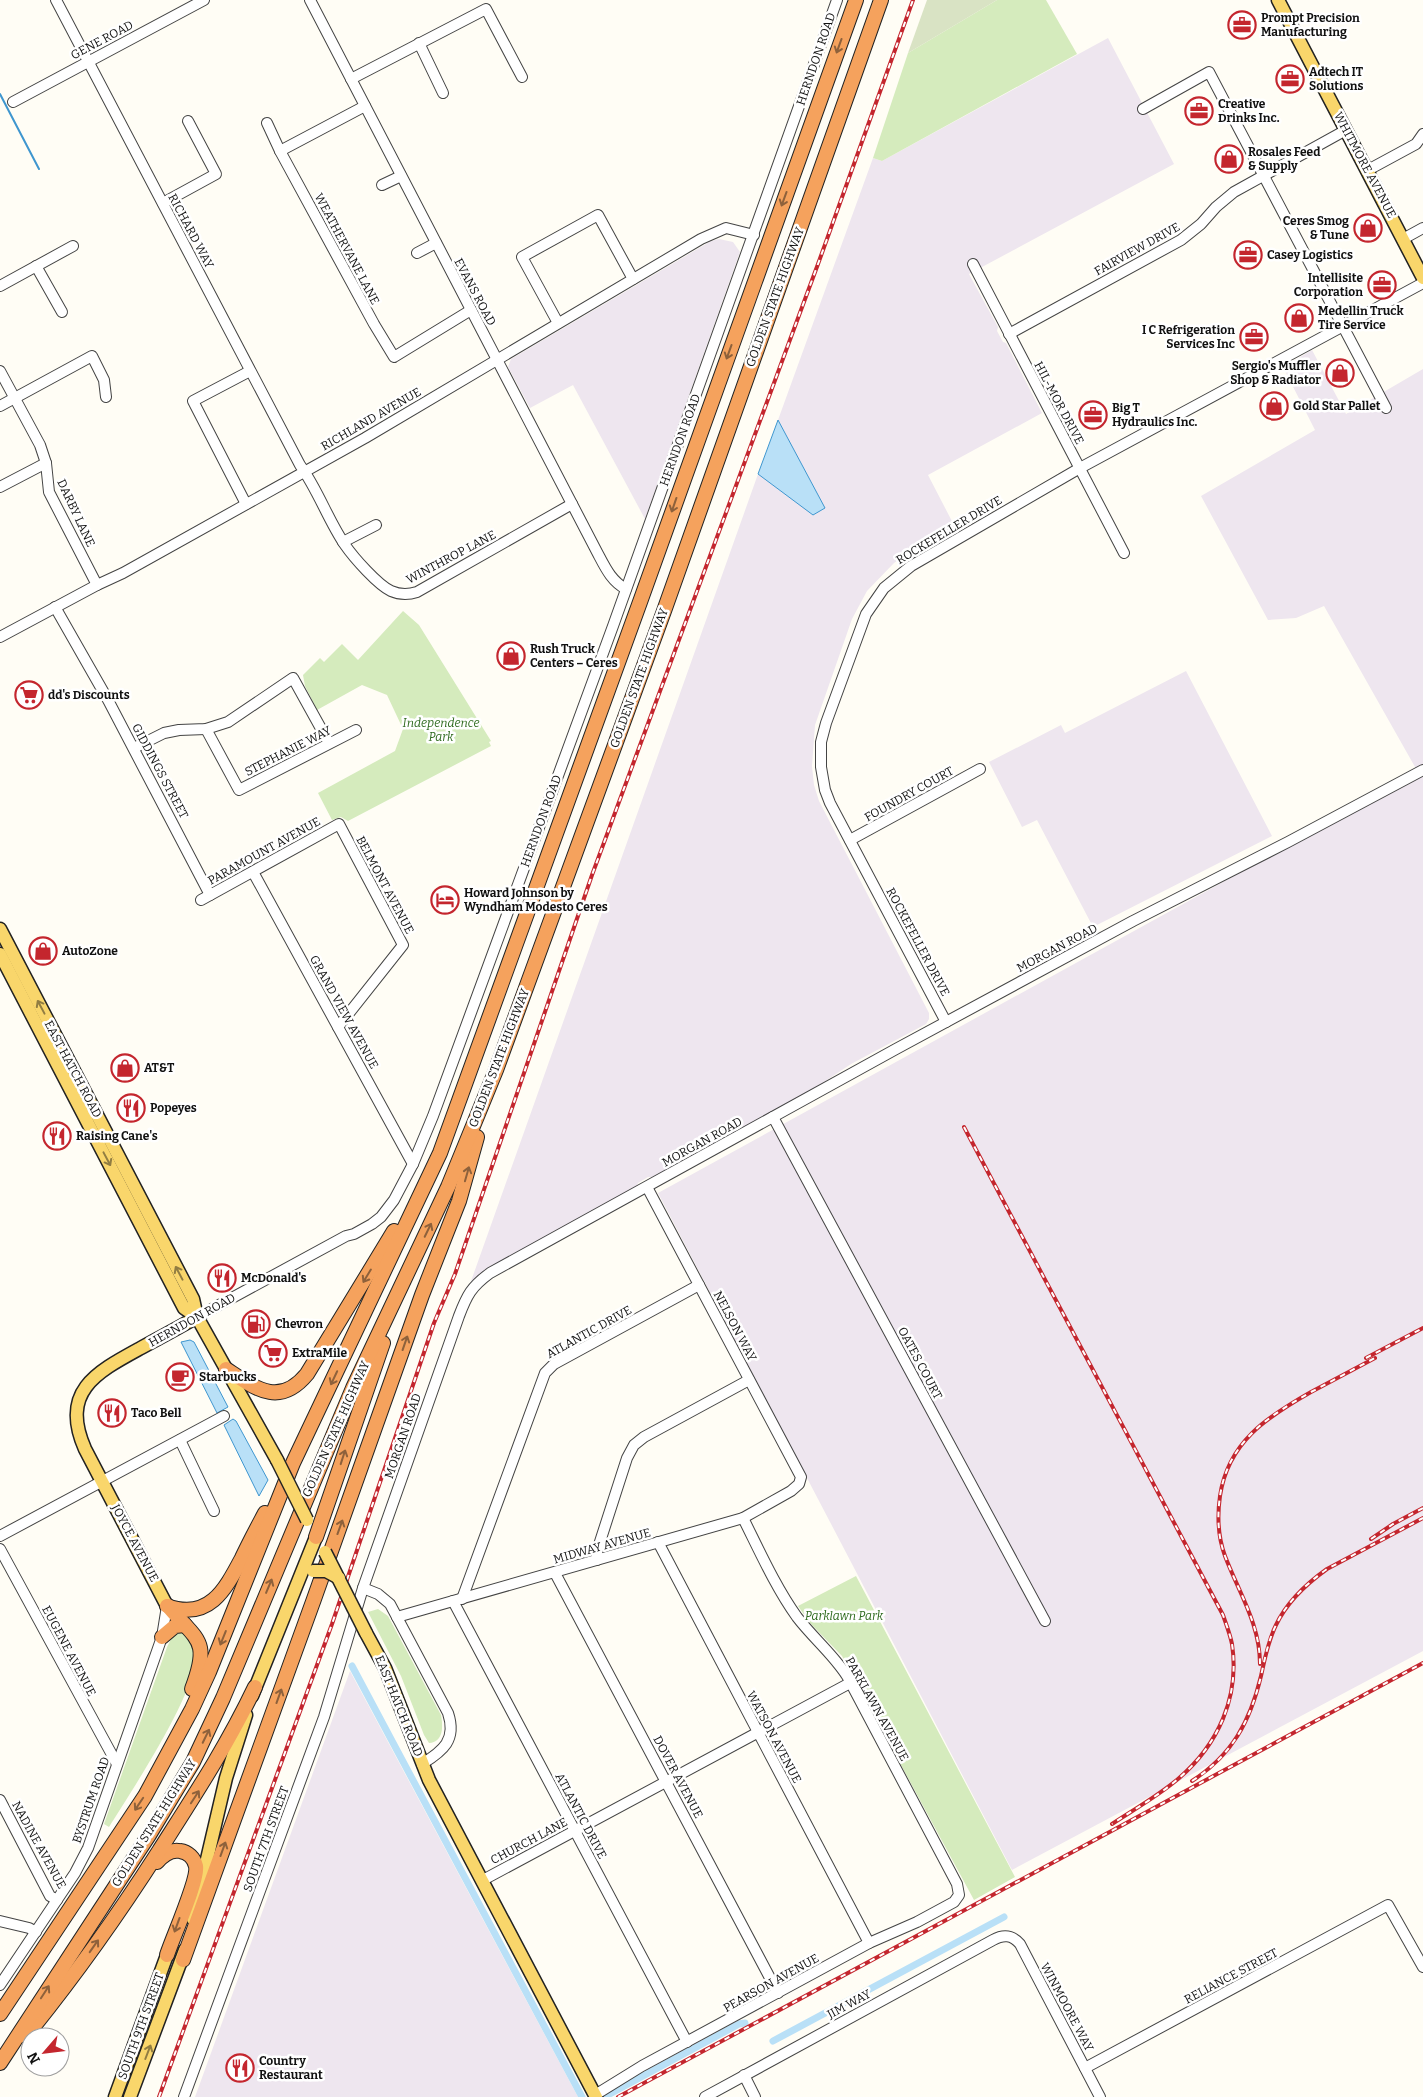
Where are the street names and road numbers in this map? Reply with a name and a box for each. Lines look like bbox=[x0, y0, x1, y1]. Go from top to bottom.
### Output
street label: HERNDON ROAD bbox=[794, 11, 838, 107]
street label: GENE ROAD bbox=[68, 18, 136, 62]
street label: WHITMORE AVENUE bbox=[1331, 109, 1399, 221]
street label: RICHARD WAY bbox=[165, 191, 217, 271]
street label: WEATHERVANE LANE bbox=[312, 191, 382, 307]
street label: FAIRVIEW DRIVE bbox=[1092, 220, 1182, 278]
street label: GOLDEN STATE HIGHWAY bbox=[743, 225, 807, 369]
street label: EVANS ROAD bbox=[451, 256, 499, 328]
street label: HIL-MOR DRIVE bbox=[1031, 359, 1087, 447]
street label: RICHLAND AVENUE bbox=[318, 385, 424, 453]
street label: HERNDON ROAD bbox=[657, 392, 703, 488]
street label: DARBY LANE bbox=[54, 477, 98, 549]
street label: ROCKEFELLER DRIVE bbox=[894, 493, 1004, 567]
street label: WINTHROP LANE bbox=[404, 527, 498, 587]
street label: GOLDEN STATE HIGHWAY bbox=[607, 606, 671, 750]
street label: GIDDINGS STREET bbox=[129, 721, 191, 821]
street label: STEPHANIE WAY bbox=[242, 723, 334, 779]
street label: FOUNDRY COURT bbox=[862, 764, 956, 824]
street label: HERNDON ROAD bbox=[518, 773, 564, 869]
street label: PARAMOUNT AVENUE bbox=[205, 814, 323, 888]
street label: BELMONT AVENUE bbox=[353, 834, 417, 936]
street label: ROCKEFELLER DRIVE bbox=[883, 885, 953, 999]
street label: MORGAN ROAD bbox=[1014, 921, 1100, 975]
street label: GRAND VIEW AVENUE bbox=[307, 953, 381, 1071]
street label: GOLDEN STATE HIGHWAY bbox=[466, 986, 532, 1129]
street label: EAST HATCH ROAD bbox=[41, 1018, 105, 1120]
street label: MORGAN ROAD bbox=[660, 1114, 744, 1170]
street label: NELSON WAY bbox=[711, 1288, 760, 1364]
street label: HERNDON ROAD bbox=[146, 1290, 238, 1350]
street label: ATLANTIC DRIVE bbox=[544, 1303, 634, 1361]
street label: OATES COURT bbox=[895, 1324, 945, 1402]
street label: GOLDEN STATE HIGHWAY bbox=[300, 1358, 373, 1499]
street label: MORGAN ROAD bbox=[382, 1392, 424, 1480]
street label: JOYCE AVENUE bbox=[108, 1501, 161, 1584]
street label: MIDWAY AVENUE bbox=[552, 1525, 652, 1567]
street label: EUGENE AVENUE bbox=[39, 1603, 99, 1699]
street label: EAST HATCH ROAD bbox=[372, 1653, 426, 1759]
street label: PARKLAWN AVENUE bbox=[843, 1654, 911, 1764]
street label: WATSON AVENUE bbox=[744, 1689, 804, 1785]
street label: DOVER AVENUE bbox=[650, 1733, 706, 1821]
street label: BYSTRUM ROAD bbox=[70, 1755, 112, 1845]
street label: GOLDEN STATE HIGHWAY bbox=[109, 1756, 199, 1889]
street label: ATLANTIC DRIVE bbox=[552, 1771, 610, 1861]
street label: SOUTH 7TH STREET bbox=[240, 1784, 292, 1894]
street label: NADINE AVENUE bbox=[9, 1799, 69, 1891]
street label: CHURCH LANE bbox=[488, 1815, 570, 1867]
street label: RELIANCE STREET bbox=[1182, 1945, 1280, 2007]
street label: PEARSON AVENUE bbox=[721, 1951, 821, 2015]
street label: WINMOORE WAY bbox=[1038, 1960, 1096, 2054]
street label: SOUTH 9TH STREET bbox=[115, 1971, 167, 2081]
street label: JIM WAY bbox=[824, 1987, 874, 2022]

